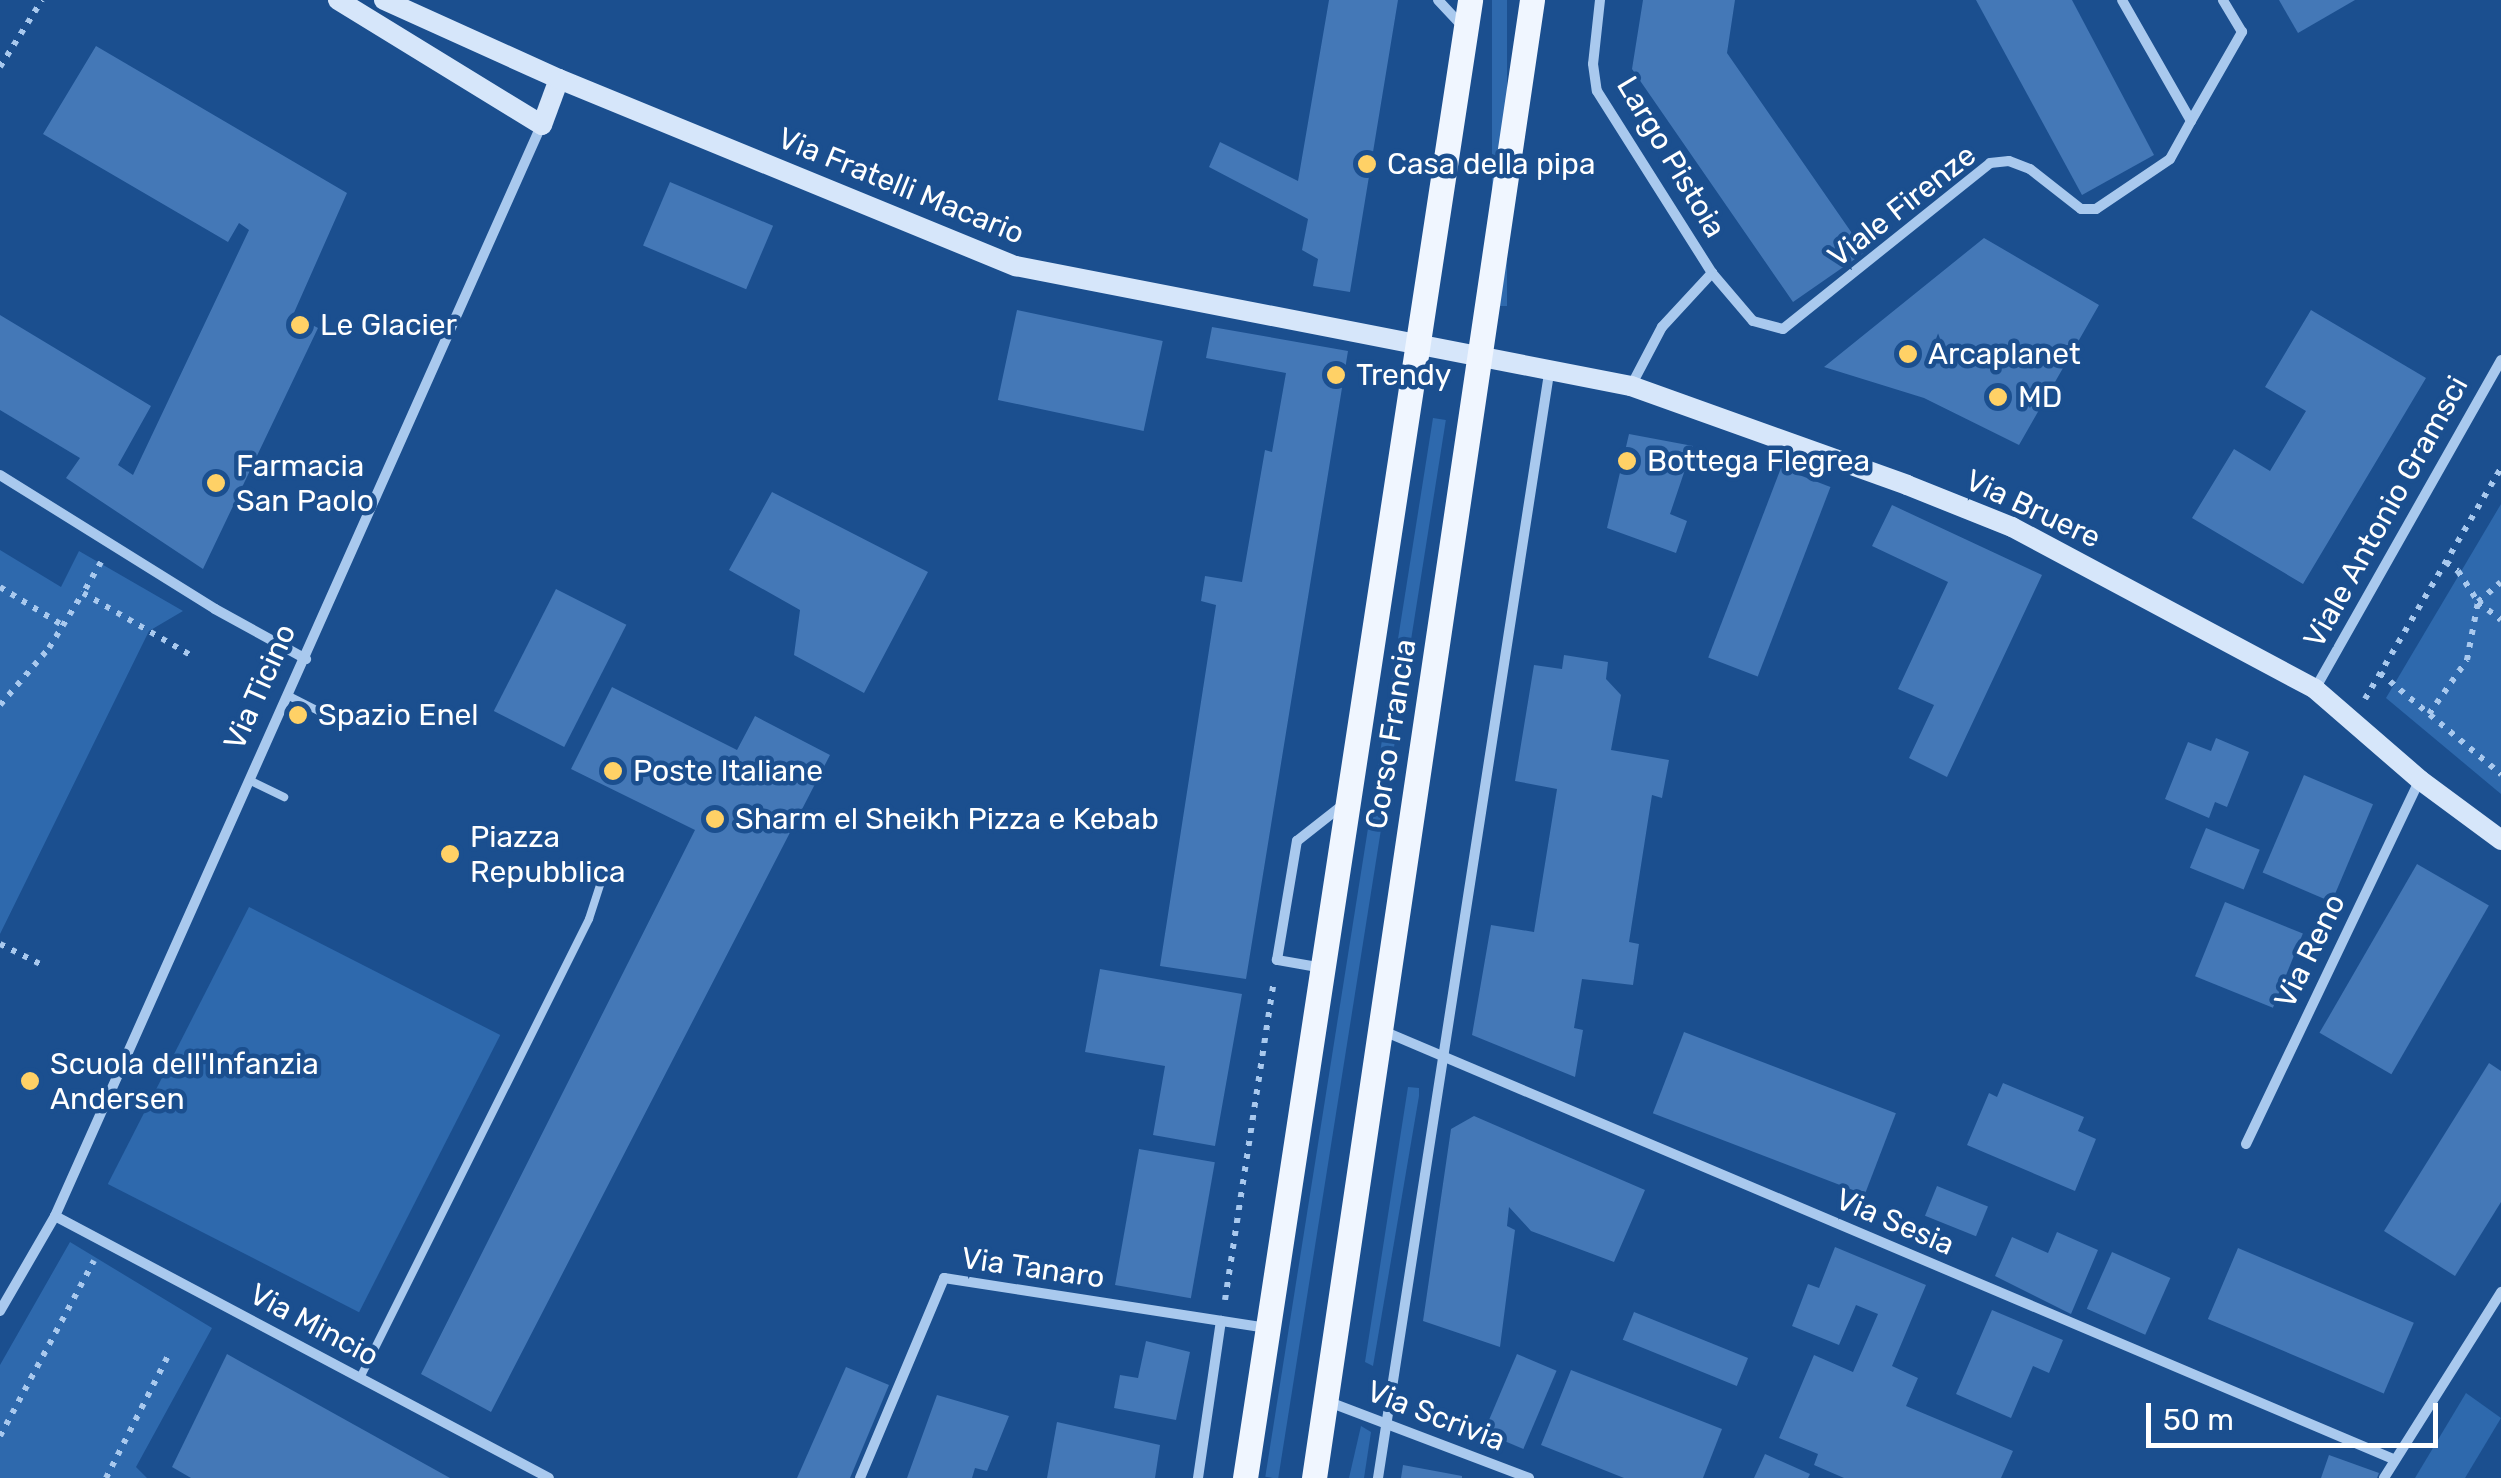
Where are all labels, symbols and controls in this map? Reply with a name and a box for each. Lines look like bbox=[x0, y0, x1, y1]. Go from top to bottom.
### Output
street label: Largo Pistoia bbox=[1609, 70, 1733, 244]
street label: Via Fratelli Macario bbox=[773, 120, 1029, 252]
street label: Viale Firenze bbox=[1821, 137, 1983, 275]
place label: Casa della pipa bbox=[1387, 146, 1595, 182]
marker: Casa della pipa bbox=[1356, 153, 1378, 175]
place label: Le Glacier bbox=[320, 307, 457, 343]
marker: Le Glacier bbox=[289, 314, 311, 336]
place label: Arcaplanet bbox=[1928, 336, 2081, 372]
marker: Arcaplanet bbox=[1897, 343, 1919, 365]
place label: Trendy bbox=[1356, 357, 1451, 393]
marker: Trendy bbox=[1325, 364, 1347, 386]
street label: Viale Antonio Gramsci bbox=[2296, 370, 2476, 654]
place label: MD bbox=[2018, 379, 2062, 415]
marker: MD bbox=[1987, 386, 2009, 408]
place label: Bottega Flegrea bbox=[1647, 443, 1870, 479]
place label: Farmacia San Paolo bbox=[236, 448, 374, 518]
marker: Bottega Flegrea bbox=[1616, 450, 1638, 472]
street label: Via Bruere bbox=[1960, 462, 2106, 556]
marker: Farmacia San Paolo bbox=[205, 472, 227, 494]
street label: Via Ticino bbox=[216, 618, 304, 756]
street label: Corso Francia bbox=[1358, 636, 1424, 832]
place label: Spazio Enel bbox=[318, 697, 479, 733]
marker: Spazio Enel bbox=[287, 704, 309, 726]
place label: Poste Italiane bbox=[633, 753, 823, 789]
marker: Poste Italiane bbox=[602, 760, 624, 782]
place label: Sharm el Sheikh Pizza e Kebab bbox=[735, 801, 1159, 837]
marker: Sharm el Sheikh Pizza e Kebab bbox=[704, 808, 726, 830]
place label: Piazza Repubblica bbox=[470, 819, 626, 890]
marker: Piazza Repubblica bbox=[439, 843, 461, 865]
street label: Via Reno bbox=[2267, 888, 2353, 1014]
place label: Scuola dell'Infanzia Andersen bbox=[50, 1046, 319, 1116]
marker: Scuola dell'Infanzia Andersen bbox=[19, 1070, 41, 1092]
street label: Via Sesia bbox=[1830, 1181, 1960, 1263]
street label: Via Tanaro bbox=[959, 1240, 1107, 1296]
street label: Via Mincio bbox=[243, 1276, 385, 1374]
street label: Via Scrivia bbox=[1362, 1373, 1510, 1459]
scale bar bbox=[2151, 1383, 2444, 1445]
text: 50 m bbox=[2163, 1402, 2234, 1438]

